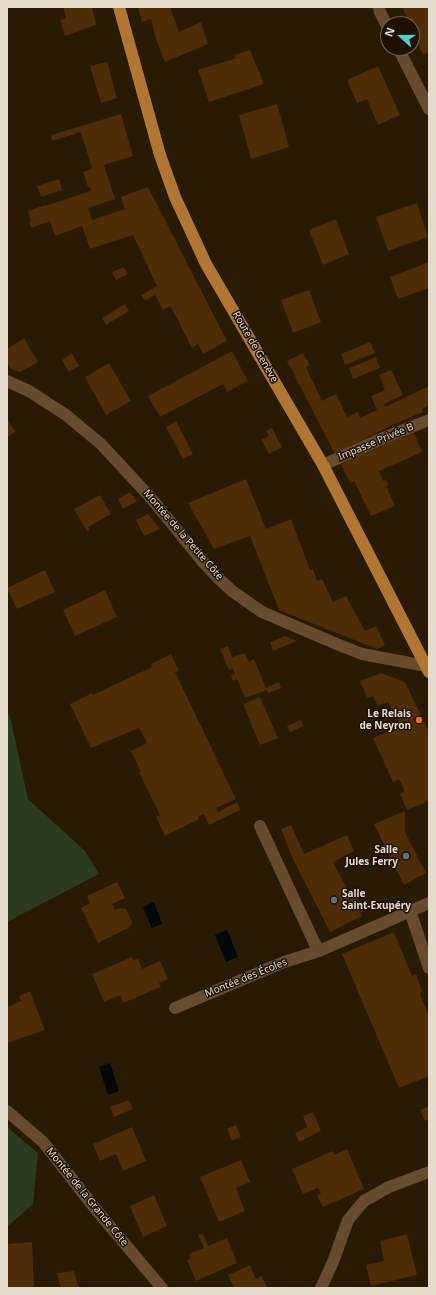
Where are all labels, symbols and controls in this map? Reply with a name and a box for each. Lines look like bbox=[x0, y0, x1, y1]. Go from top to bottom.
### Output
north arrow bbox=[380, 16, 420, 56]
text: N bbox=[381, 25, 398, 39]
street label: Route de Genève bbox=[230, 309, 280, 385]
street label: Impasse Privée B bbox=[337, 421, 415, 463]
street label: Montée de la Petite Côte bbox=[141, 488, 225, 582]
place label: Le Relais de Neyron bbox=[359, 708, 411, 732]
marker: Le Relais de Neyron bbox=[414, 715, 424, 725]
place label: Salle Jules Ferry bbox=[346, 844, 398, 868]
marker: Salle Jules Ferry bbox=[401, 851, 411, 861]
place label: Salle Saint-Exupéry bbox=[342, 888, 411, 912]
marker: Salle Saint-Exupéry bbox=[329, 895, 339, 905]
street label: Montée des Écoles bbox=[203, 956, 289, 1000]
street label: Montée de la Grande Côte bbox=[44, 1145, 130, 1249]

